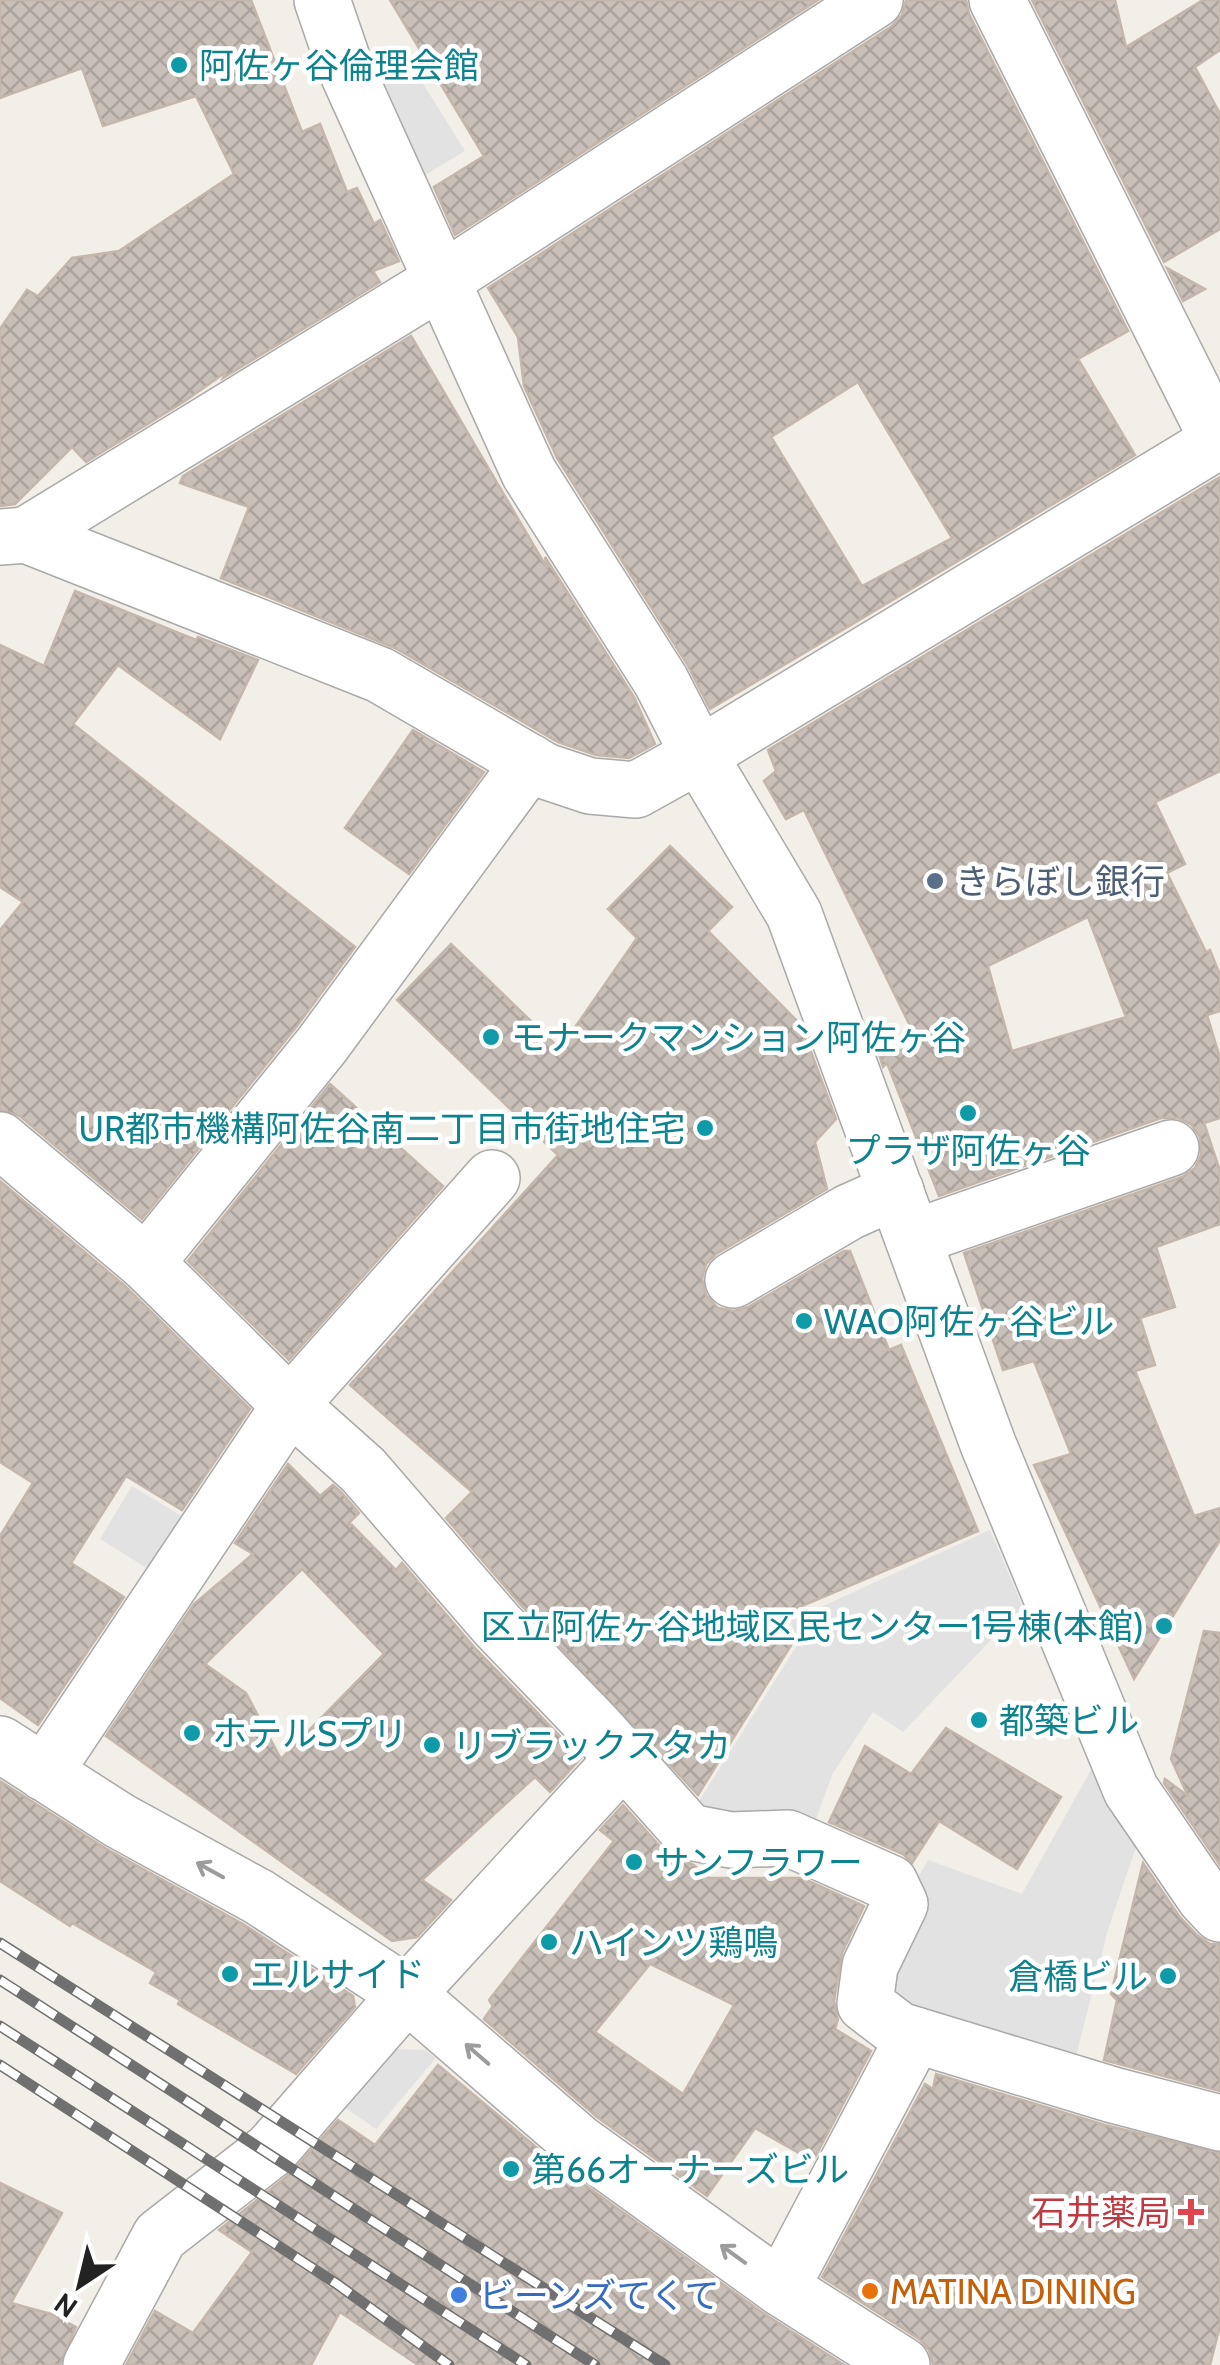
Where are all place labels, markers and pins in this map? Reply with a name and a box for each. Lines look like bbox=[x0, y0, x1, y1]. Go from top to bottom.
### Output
place label: 阿佐ヶ谷倫理会館 bbox=[199, 44, 479, 87]
marker: 阿佐ヶ谷倫理会館 bbox=[168, 54, 190, 76]
place label: きらぼし銀行 bbox=[955, 860, 1165, 903]
marker: きらぼし銀行 bbox=[924, 870, 946, 892]
place label: モナークマンション阿佐ヶ谷 bbox=[511, 1016, 966, 1059]
marker: モナークマンション阿佐ヶ谷 bbox=[480, 1026, 502, 1048]
marker: プラザ阿佐ヶ谷 bbox=[957, 1102, 979, 1124]
place label: UR都市機構阿佐谷南二丁目市街地住宅 bbox=[79, 1107, 685, 1150]
marker: UR都市機構阿佐谷南二丁目市街地住宅 bbox=[694, 1117, 716, 1139]
place label: プラザ阿佐ヶ谷 bbox=[845, 1129, 1091, 1172]
place label: WAO阿佐ヶ谷ビル bbox=[824, 1300, 1114, 1343]
marker: WAO阿佐ヶ谷ビル bbox=[793, 1310, 815, 1332]
place label: 区立阿佐ヶ谷地域区民センター1号棟(本館) bbox=[481, 1605, 1144, 1648]
marker: 区立阿佐ヶ谷地域区民センター1号棟(本館) bbox=[1153, 1615, 1175, 1637]
place label: 都築ビル bbox=[999, 1699, 1139, 1742]
marker: 都築ビル bbox=[968, 1709, 990, 1731]
place label: ホテルSプリ bbox=[212, 1712, 407, 1755]
marker: ホテルSプリ bbox=[181, 1722, 203, 1744]
place label: リブラックスタカ bbox=[452, 1724, 731, 1767]
marker: リブラックスタカ bbox=[421, 1734, 443, 1756]
place label: サンフラワー bbox=[654, 1841, 863, 1884]
marker: サンフラワー bbox=[623, 1851, 645, 1873]
place label: ハインツ鶏鳴 bbox=[569, 1921, 778, 1964]
marker: ハインツ鶏鳴 bbox=[538, 1931, 560, 1953]
place label: エルサイド bbox=[250, 1953, 425, 1996]
place label: 倉橋ビル bbox=[1008, 1955, 1148, 1998]
marker: エルサイド bbox=[219, 1963, 241, 1985]
marker: 倉橋ビル bbox=[1157, 1965, 1179, 1987]
place label: 第66オーナーズビル bbox=[531, 2148, 849, 2191]
marker: 第66オーナーズビル bbox=[500, 2158, 522, 2180]
place label: 石井薬局 bbox=[1031, 2191, 1171, 2234]
marker: 石井薬局 bbox=[1180, 2201, 1202, 2223]
place label: MATINA DINING bbox=[890, 2270, 1136, 2313]
place label: ビーンズてくて bbox=[479, 2274, 719, 2317]
marker: MATINA DINING bbox=[859, 2280, 881, 2302]
marker: ビーンズてくて bbox=[448, 2284, 470, 2306]

